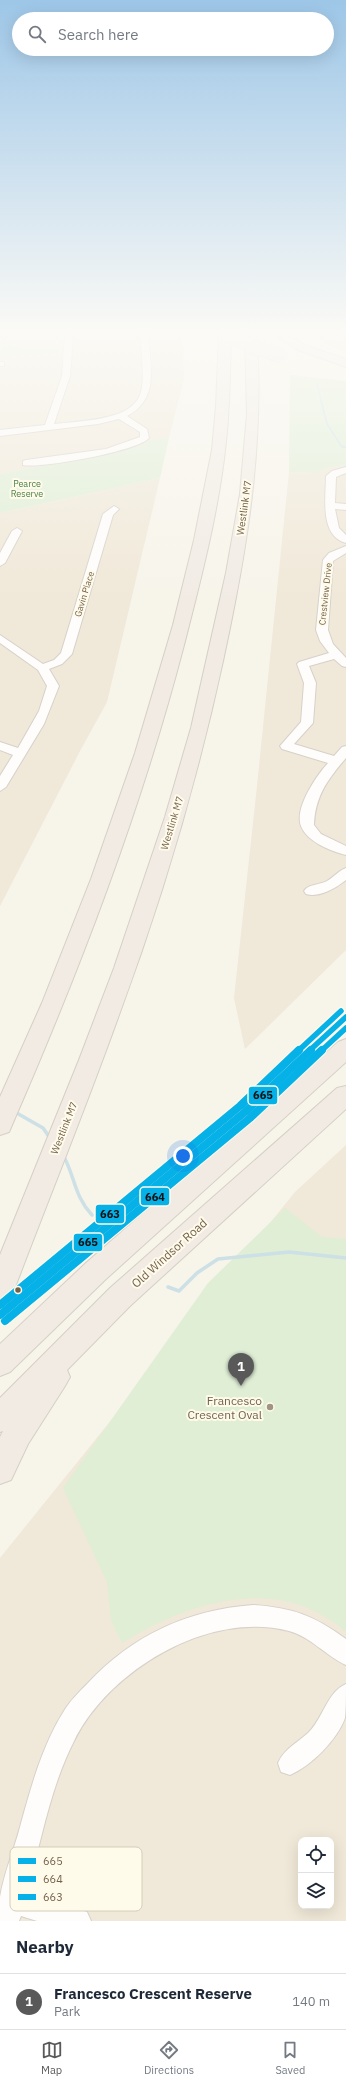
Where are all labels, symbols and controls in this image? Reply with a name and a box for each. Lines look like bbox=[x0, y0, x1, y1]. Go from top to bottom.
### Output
search box bbox=[12, 12, 334, 56]
icon: search bbox=[26, 23, 48, 45]
text: Search here bbox=[58, 25, 138, 44]
park label: Pearce Reserve bbox=[11, 478, 43, 499]
street label: Westlink M7 bbox=[234, 480, 254, 536]
street label: Crestview Drive bbox=[316, 562, 334, 626]
street label: Gavin Place bbox=[72, 570, 96, 618]
street label: Westlink M7 bbox=[158, 795, 186, 851]
line badge: 665 bbox=[248, 1086, 278, 1105]
text: 665 bbox=[253, 1088, 273, 1102]
street label: Westlink M7 bbox=[48, 1100, 80, 1156]
your location bbox=[173, 1146, 193, 1166]
line badge: 664 bbox=[140, 1187, 170, 1206]
text: 664 bbox=[145, 1190, 165, 1204]
line badge: 663 bbox=[95, 1204, 125, 1224]
text: 663 bbox=[100, 1207, 120, 1221]
street label: Old Windsor Road bbox=[128, 1215, 210, 1291]
line badge: 665 bbox=[73, 1233, 103, 1252]
text: 665 bbox=[78, 1235, 98, 1249]
unlabelled marker bbox=[13, 1285, 23, 1295]
pin: 1 bbox=[228, 1353, 254, 1386]
place label: Francesco Crescent Oval bbox=[187, 1393, 262, 1422]
marker: Francesco Crescent Oval bbox=[265, 1402, 275, 1412]
map controls bbox=[298, 1837, 334, 1909]
button: locate bbox=[298, 1837, 334, 1873]
legend bbox=[10, 1847, 142, 1911]
text: 665 bbox=[43, 1854, 63, 1868]
text: 664 bbox=[43, 1872, 63, 1886]
button: layers bbox=[298, 1873, 334, 1909]
text: 663 bbox=[43, 1890, 63, 1904]
text: Nearby bbox=[16, 1936, 74, 1958]
text: Francesco Crescent Reserve bbox=[54, 1984, 252, 2003]
text: 1 bbox=[25, 1993, 33, 2010]
text: 140 m bbox=[292, 1993, 330, 2010]
text: Park bbox=[54, 2003, 80, 2020]
tab: Map bbox=[41, 2039, 63, 2077]
tab: Directions bbox=[144, 2039, 194, 2077]
tab: Saved bbox=[275, 2039, 305, 2077]

